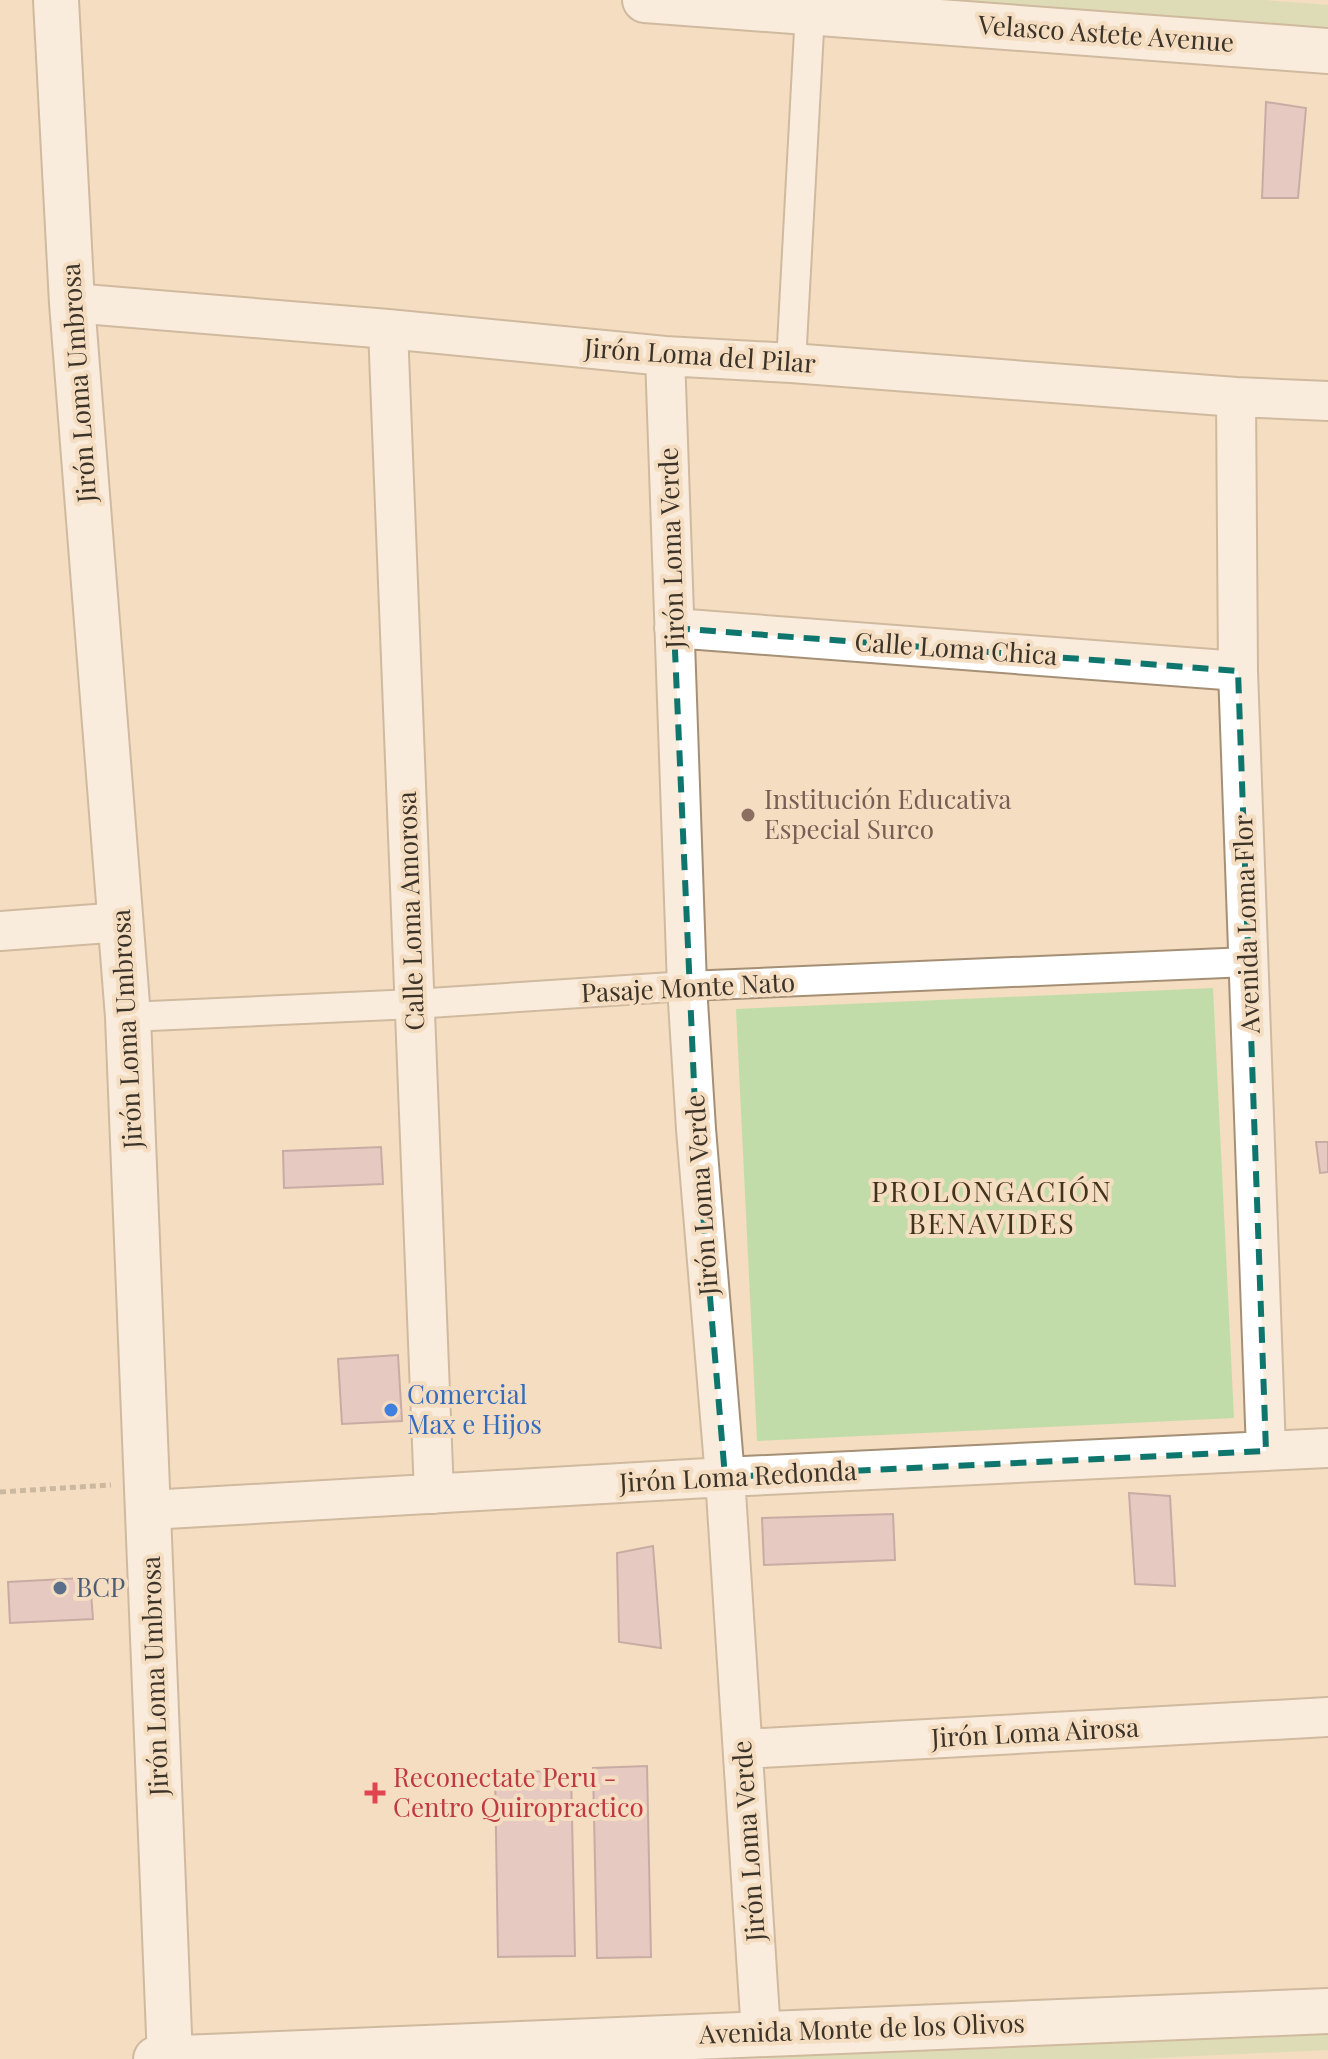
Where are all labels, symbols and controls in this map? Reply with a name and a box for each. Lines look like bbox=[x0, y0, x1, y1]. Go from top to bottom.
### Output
street label: Velasco Astete Avenue bbox=[976, 6, 1235, 59]
street label: Jirón Loma Umbrosa bbox=[52, 262, 103, 505]
street label: Jirón Loma del Pilar bbox=[582, 329, 817, 380]
street label: Jirón Loma Verde bbox=[649, 447, 692, 650]
street label: Calle Loma Chica bbox=[854, 623, 1059, 672]
place label: Institución Educativa Especial Surco bbox=[764, 781, 1012, 846]
street label: Calle Loma Amorosa bbox=[388, 791, 431, 1031]
marker: Institución Educativa Especial Surco bbox=[739, 806, 757, 824]
street label: Avenida Loma Flor bbox=[1224, 814, 1267, 1035]
street label: Jirón Loma Umbrosa bbox=[102, 908, 149, 1151]
street label: Pasaje Monte Nato bbox=[580, 963, 796, 1010]
street label: Jirón Loma Verde bbox=[676, 1093, 725, 1298]
district label: PROLONGACIÓN BENAVIDES bbox=[871, 1172, 1113, 1241]
place label: Comercial Max e Hijos bbox=[407, 1376, 542, 1441]
marker: Comercial Max e Hijos bbox=[382, 1401, 400, 1419]
street label: Jirón Loma Redonda bbox=[617, 1452, 858, 1499]
street label: Jirón Loma Umbrosa bbox=[132, 1556, 175, 1798]
place label: BCP bbox=[76, 1569, 125, 1604]
marker: BCP bbox=[51, 1579, 69, 1597]
street label: Jirón Loma Airosa bbox=[929, 1709, 1140, 1754]
street label: Jirón Loma Verde bbox=[723, 1739, 772, 1944]
place label: Reconectate Peru - Centro Quiropractico bbox=[393, 1759, 644, 1824]
marker: Reconectate Peru - Centro Quiropractico bbox=[364, 1782, 386, 1804]
street label: Avenida Monte de los Olivos bbox=[697, 2004, 1025, 2051]

